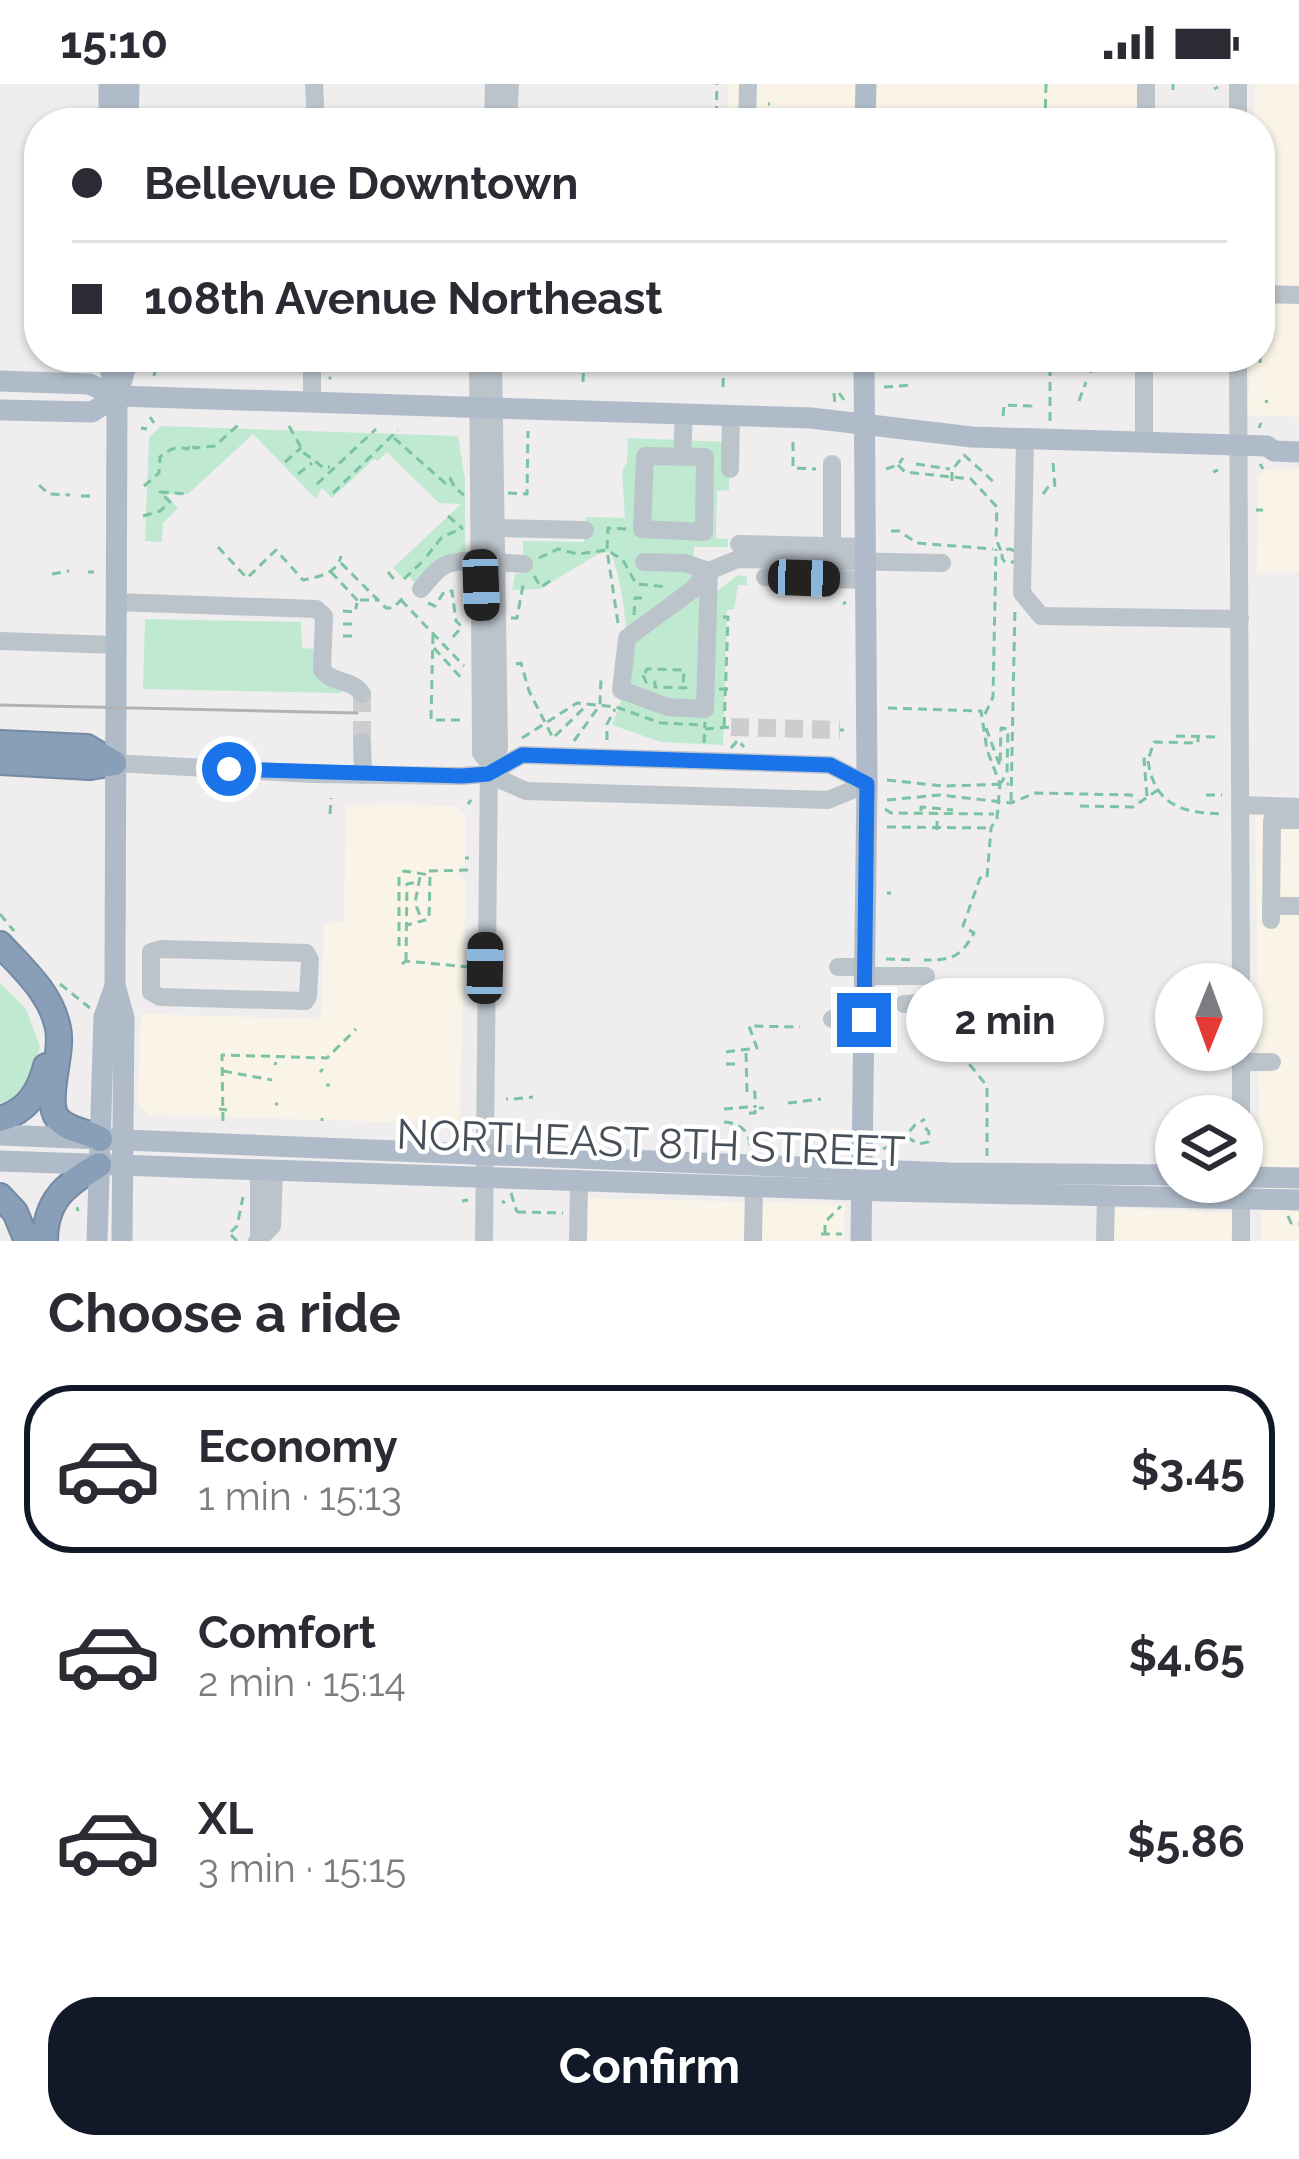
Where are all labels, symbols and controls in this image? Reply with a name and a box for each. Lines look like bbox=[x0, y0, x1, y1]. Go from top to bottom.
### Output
text: 15:10 bbox=[60, 16, 168, 69]
text: Bellevue Downtown bbox=[144, 157, 579, 210]
text: 108th Avenue Northeast bbox=[144, 272, 663, 325]
car bbox=[462, 548, 500, 622]
car bbox=[767, 559, 841, 597]
route start bbox=[202, 742, 256, 796]
car bbox=[466, 932, 504, 1004]
north arrow bbox=[1155, 963, 1263, 1071]
map controls bbox=[1155, 963, 1263, 1203]
callout: 2 min bbox=[906, 978, 1104, 1062]
route end bbox=[837, 993, 891, 1047]
text: 2 min bbox=[954, 997, 1056, 1043]
button: layers bbox=[1155, 1095, 1263, 1203]
street label: NORTHEAST 8TH STREET bbox=[396, 1110, 906, 1176]
text: Choose a ride bbox=[48, 1281, 401, 1345]
icon: car bbox=[54, 1415, 162, 1523]
text: Economy bbox=[198, 1420, 398, 1473]
text: $3.45 bbox=[1131, 1443, 1245, 1496]
text: 1 min · 15:13 bbox=[198, 1473, 402, 1519]
icon: car bbox=[54, 1601, 162, 1709]
text: Comfort bbox=[198, 1606, 376, 1659]
text: $4.65 bbox=[1128, 1629, 1245, 1682]
text: 2 min · 15:14 bbox=[198, 1659, 406, 1705]
icon: car bbox=[54, 1787, 162, 1895]
text: XL bbox=[198, 1792, 253, 1845]
text: $5.86 bbox=[1127, 1815, 1245, 1868]
text: 3 min · 15:15 bbox=[198, 1845, 406, 1891]
button: Confirm bbox=[48, 1997, 1251, 2135]

